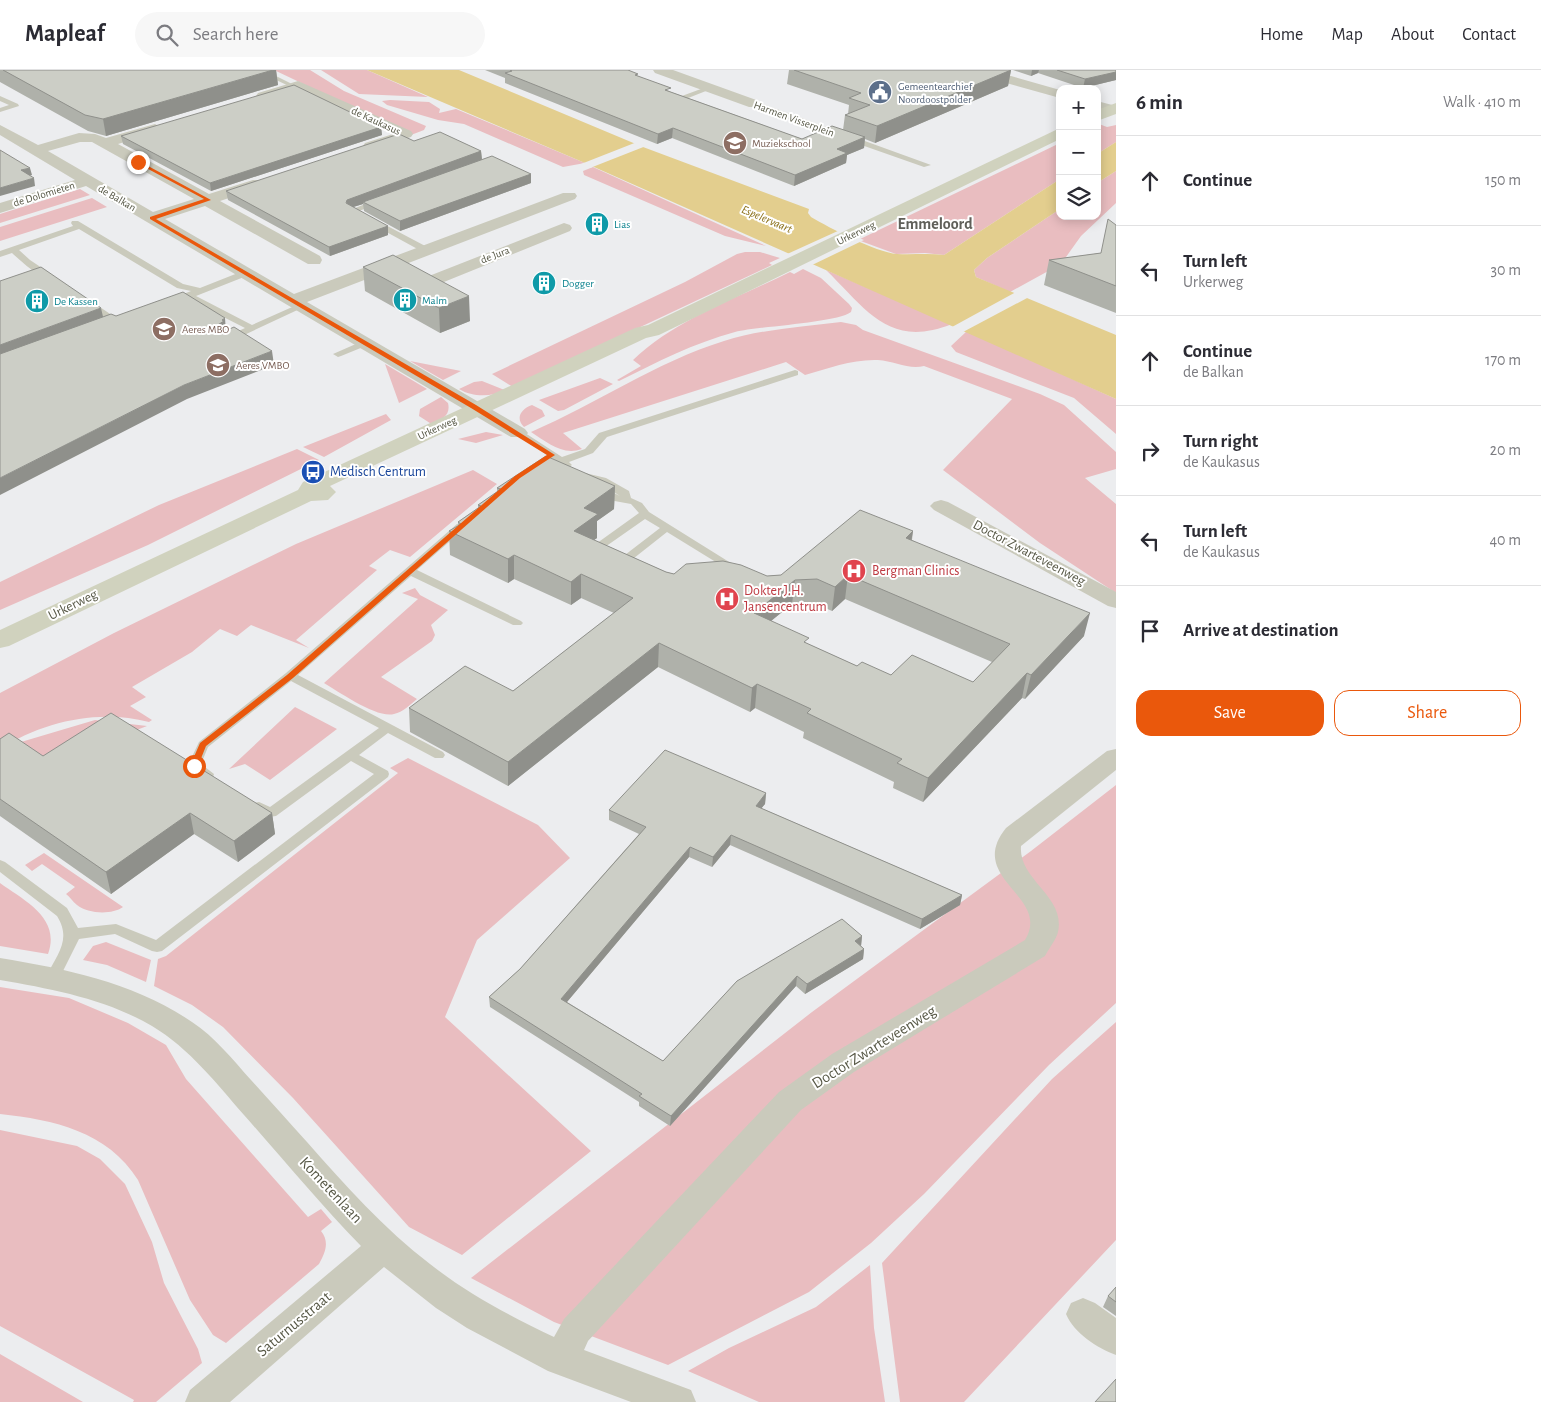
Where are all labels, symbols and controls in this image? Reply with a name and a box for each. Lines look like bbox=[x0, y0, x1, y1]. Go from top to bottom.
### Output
search box bbox=[135, 12, 485, 57]
icon: search bbox=[153, 21, 181, 49]
text: Mapleaf bbox=[25, 22, 105, 46]
text: Search here bbox=[193, 25, 279, 44]
text: Home bbox=[1260, 26, 1303, 44]
text: Map bbox=[1331, 26, 1363, 44]
text: About bbox=[1391, 26, 1434, 44]
text: Contact bbox=[1462, 26, 1516, 44]
public building icon: Gemeentearchief Noordoostpolder bbox=[867, 79, 893, 105]
place label: Gemeentearchief Noordoostpolder bbox=[898, 81, 973, 105]
map controls bbox=[1056, 85, 1101, 220]
button: + bbox=[1056, 85, 1101, 130]
text: 6 min bbox=[1136, 92, 1183, 113]
text: Walk · 410 m bbox=[1443, 94, 1521, 110]
street label: Harmen Visserplein bbox=[752, 99, 836, 139]
street label: de Kaukasus bbox=[350, 105, 402, 137]
school or university icon: Muziekschool bbox=[722, 130, 748, 156]
button: − bbox=[1056, 130, 1101, 175]
place label: Muziekschool bbox=[752, 138, 811, 149]
route end bbox=[127, 151, 150, 174]
icon: ahead bbox=[1136, 167, 1164, 195]
text: Continue bbox=[1183, 171, 1252, 190]
text: 150 m bbox=[1485, 172, 1521, 188]
button: layers bbox=[1056, 175, 1101, 220]
street label: de Dolomieten bbox=[12, 179, 76, 209]
street label: de Balkan bbox=[96, 183, 138, 213]
water label: Espelervaart bbox=[740, 203, 794, 236]
building icon: Lias bbox=[584, 211, 610, 237]
district label: Emmeloord bbox=[897, 216, 973, 232]
place label: Lias bbox=[614, 219, 630, 230]
street label: Urkerweg bbox=[835, 219, 878, 247]
street label: de Jura bbox=[479, 245, 511, 265]
text: Turn left bbox=[1183, 252, 1247, 271]
icon: left bbox=[1136, 257, 1164, 285]
text: 30 m bbox=[1491, 262, 1521, 278]
building icon: Dogger bbox=[531, 270, 557, 296]
text: Urkerweg bbox=[1183, 274, 1243, 290]
place label: Dogger bbox=[562, 278, 594, 289]
building icon: Malm bbox=[392, 287, 418, 313]
building icon: De Kassen bbox=[24, 288, 50, 314]
place label: Malm bbox=[422, 295, 447, 306]
place label: De Kassen bbox=[54, 296, 98, 307]
school or university icon: Aeres MBO bbox=[151, 316, 177, 342]
place label: Aeres MBO bbox=[182, 324, 229, 335]
text: Continue bbox=[1183, 342, 1252, 361]
icon: ahead bbox=[1136, 347, 1164, 375]
school or university icon: Aeres VMBO bbox=[205, 352, 231, 378]
text: 170 m bbox=[1485, 352, 1521, 368]
place label: Aeres VMBO bbox=[236, 360, 289, 371]
text: de Balkan bbox=[1183, 364, 1244, 380]
street label: Urkerweg bbox=[416, 414, 459, 442]
text: Turn right bbox=[1183, 432, 1258, 451]
icon: right bbox=[1136, 437, 1164, 465]
text: 20 m bbox=[1490, 442, 1521, 458]
text: de Kaukasus bbox=[1183, 454, 1260, 470]
bus stop icon: Medisch Centrum bbox=[300, 459, 326, 485]
place label: Medisch Centrum bbox=[330, 465, 426, 479]
street label: Doctor Zwarteveenweg bbox=[971, 517, 1088, 589]
text: Turn left bbox=[1183, 522, 1247, 541]
icon: left bbox=[1136, 527, 1164, 555]
text: 40 m bbox=[1489, 532, 1521, 548]
text: de Kaukasus bbox=[1183, 544, 1260, 560]
hospital icon: Bergman Clinics bbox=[841, 558, 867, 584]
place label: Bergman Clinics bbox=[872, 564, 960, 578]
place label: Dokter J.H. Jansencentrum bbox=[744, 584, 827, 614]
hospital icon: Dokter J.H. Jansencentrum bbox=[714, 586, 740, 612]
street label: Urkerweg bbox=[46, 587, 100, 623]
icon: arrive bbox=[1136, 617, 1164, 645]
text: Arrive at destination bbox=[1183, 621, 1339, 640]
button: Save bbox=[1136, 690, 1324, 736]
button: Share bbox=[1334, 690, 1521, 736]
route start bbox=[183, 755, 206, 778]
street label: Doctor Zwarteveenweg bbox=[809, 1002, 939, 1092]
street label: Kometenlaan bbox=[297, 1154, 365, 1226]
street label: Saturnusstraat bbox=[254, 1289, 334, 1359]

